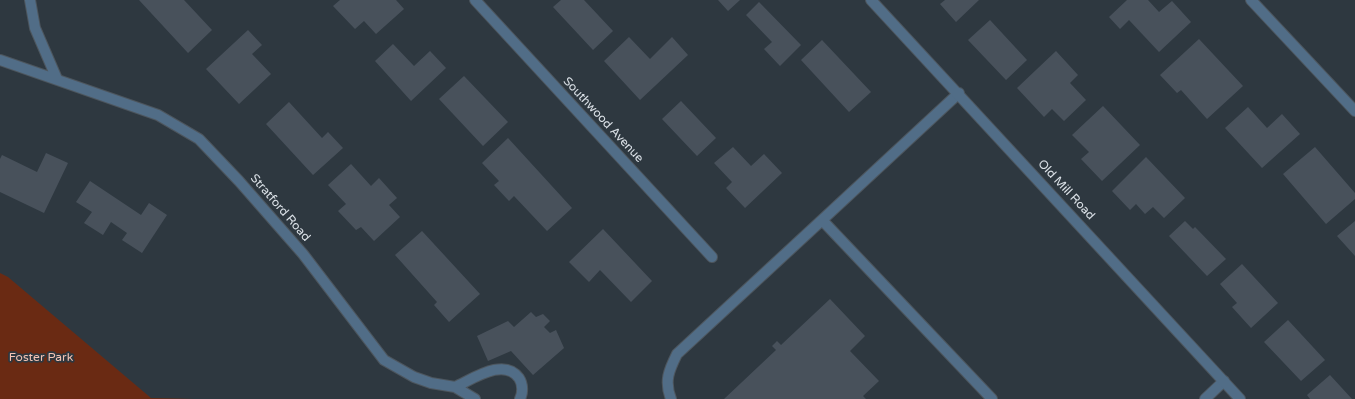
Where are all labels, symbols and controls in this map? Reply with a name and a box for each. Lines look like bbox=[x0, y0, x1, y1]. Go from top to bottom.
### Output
street label: Southwood Avenue bbox=[560, 74, 646, 166]
street label: Old Mill Road bbox=[1034, 157, 1098, 223]
street label: Stratford Road bbox=[247, 171, 313, 245]
park label: Foster Park bbox=[9, 351, 73, 365]

